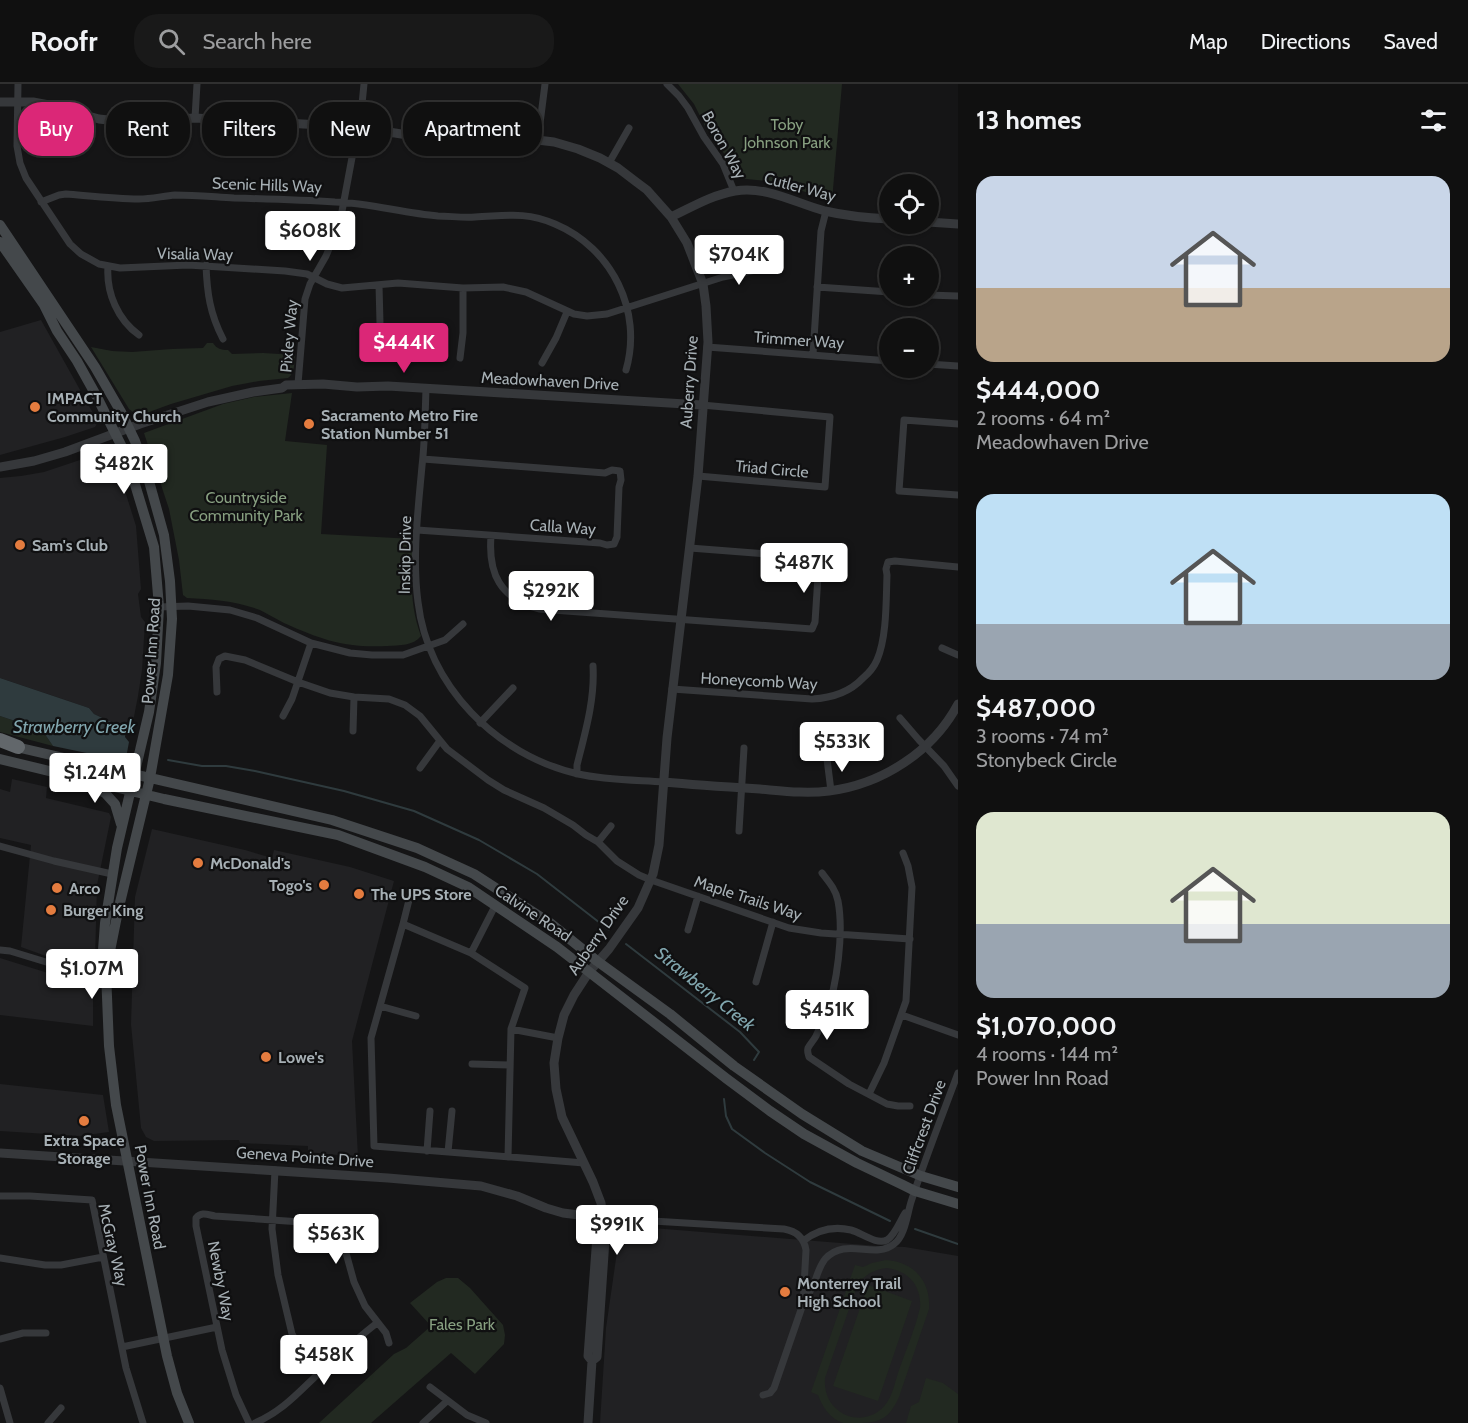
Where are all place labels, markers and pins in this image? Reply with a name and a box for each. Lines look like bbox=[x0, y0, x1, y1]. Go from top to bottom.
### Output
pin: $608K bbox=[268, 211, 352, 262]
pin: $704K bbox=[697, 235, 781, 286]
pin: $444K bbox=[362, 323, 446, 374]
place label: IMPACT Community Church bbox=[47, 389, 181, 426]
marker: IMPACT Community Church bbox=[28, 400, 42, 414]
place label: Sacramento Metro Fire Station Number 51 bbox=[321, 406, 478, 443]
marker: Sacramento Metro Fire Station Number 51 bbox=[302, 417, 316, 431]
pin: $482K bbox=[82, 444, 166, 495]
place label: Sam's Club bbox=[32, 536, 108, 555]
marker: Sam's Club bbox=[13, 538, 27, 552]
pin: $487K bbox=[762, 543, 846, 594]
pin: $292K bbox=[509, 571, 593, 622]
pin: $533K bbox=[800, 722, 884, 773]
pin: $1.24M bbox=[46, 753, 144, 804]
place label: McDonald's bbox=[210, 854, 291, 873]
marker: McDonald's bbox=[191, 856, 205, 870]
place label: Togo's bbox=[269, 876, 312, 895]
marker: Togo's bbox=[317, 878, 331, 892]
place label: Arco bbox=[69, 879, 100, 898]
marker: Arco bbox=[50, 881, 64, 895]
place label: The UPS Store bbox=[371, 885, 471, 904]
marker: The UPS Store bbox=[352, 887, 366, 901]
place label: Burger King bbox=[63, 901, 143, 920]
marker: Burger King bbox=[44, 903, 58, 917]
pin: $1.07M bbox=[43, 949, 141, 1000]
pin: $451K bbox=[785, 990, 869, 1041]
place label: Lowe's bbox=[278, 1048, 324, 1067]
marker: Lowe's bbox=[259, 1050, 273, 1064]
marker: Extra Space Storage bbox=[77, 1114, 91, 1128]
place label: Extra Space Storage bbox=[44, 1131, 124, 1168]
pin: $991K bbox=[575, 1205, 659, 1256]
pin: $563K bbox=[294, 1214, 378, 1265]
place label: Monterrey Trail High School bbox=[797, 1274, 901, 1311]
marker: Monterrey Trail High School bbox=[778, 1285, 792, 1299]
pin: $458K bbox=[282, 1335, 366, 1386]

